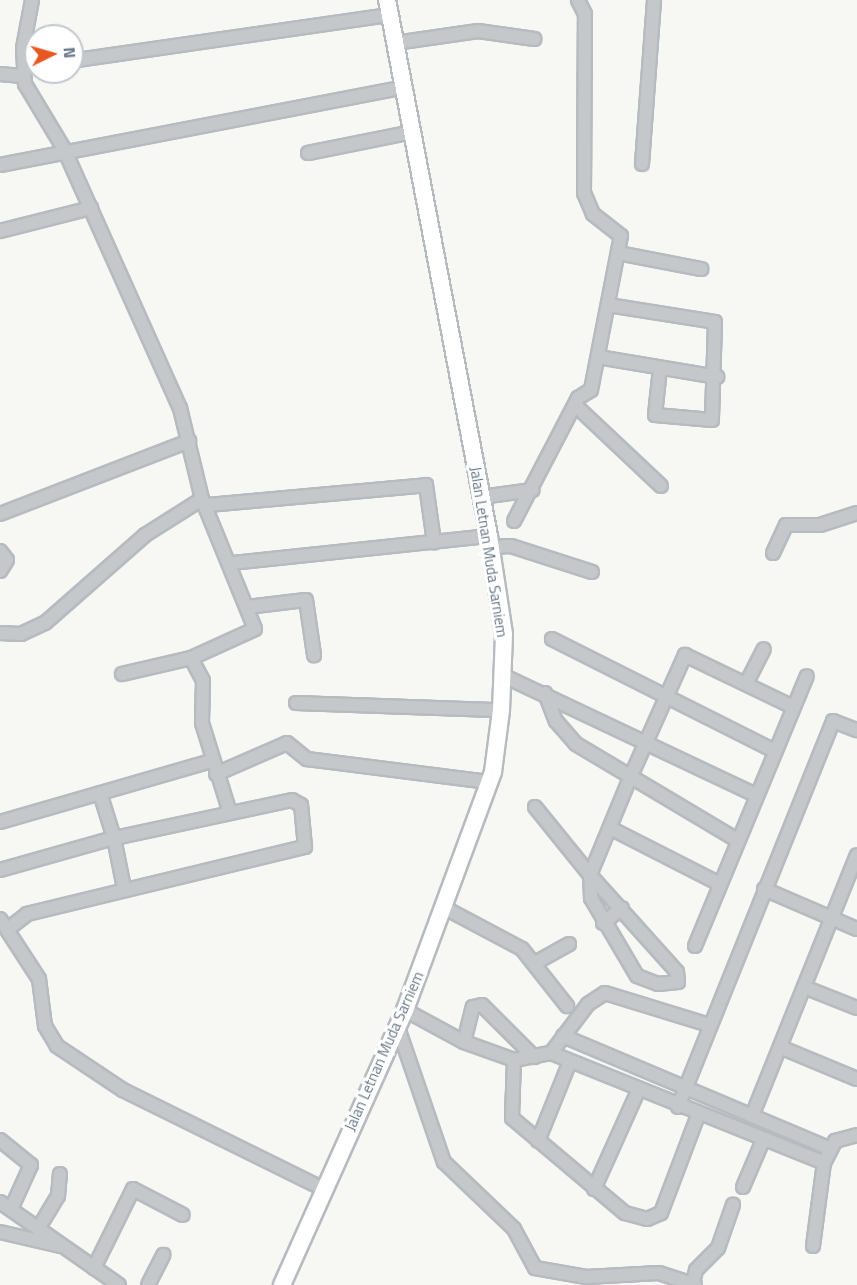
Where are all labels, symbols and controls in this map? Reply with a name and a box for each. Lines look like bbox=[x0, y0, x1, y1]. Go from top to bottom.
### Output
north arrow bbox=[24, 24, 84, 84]
text: N bbox=[58, 46, 82, 59]
street label: Jalan Letnan Muda Sarniem bbox=[467, 465, 511, 639]
street label: Jalan Letnan Muda Sarniem bbox=[341, 968, 427, 1134]

